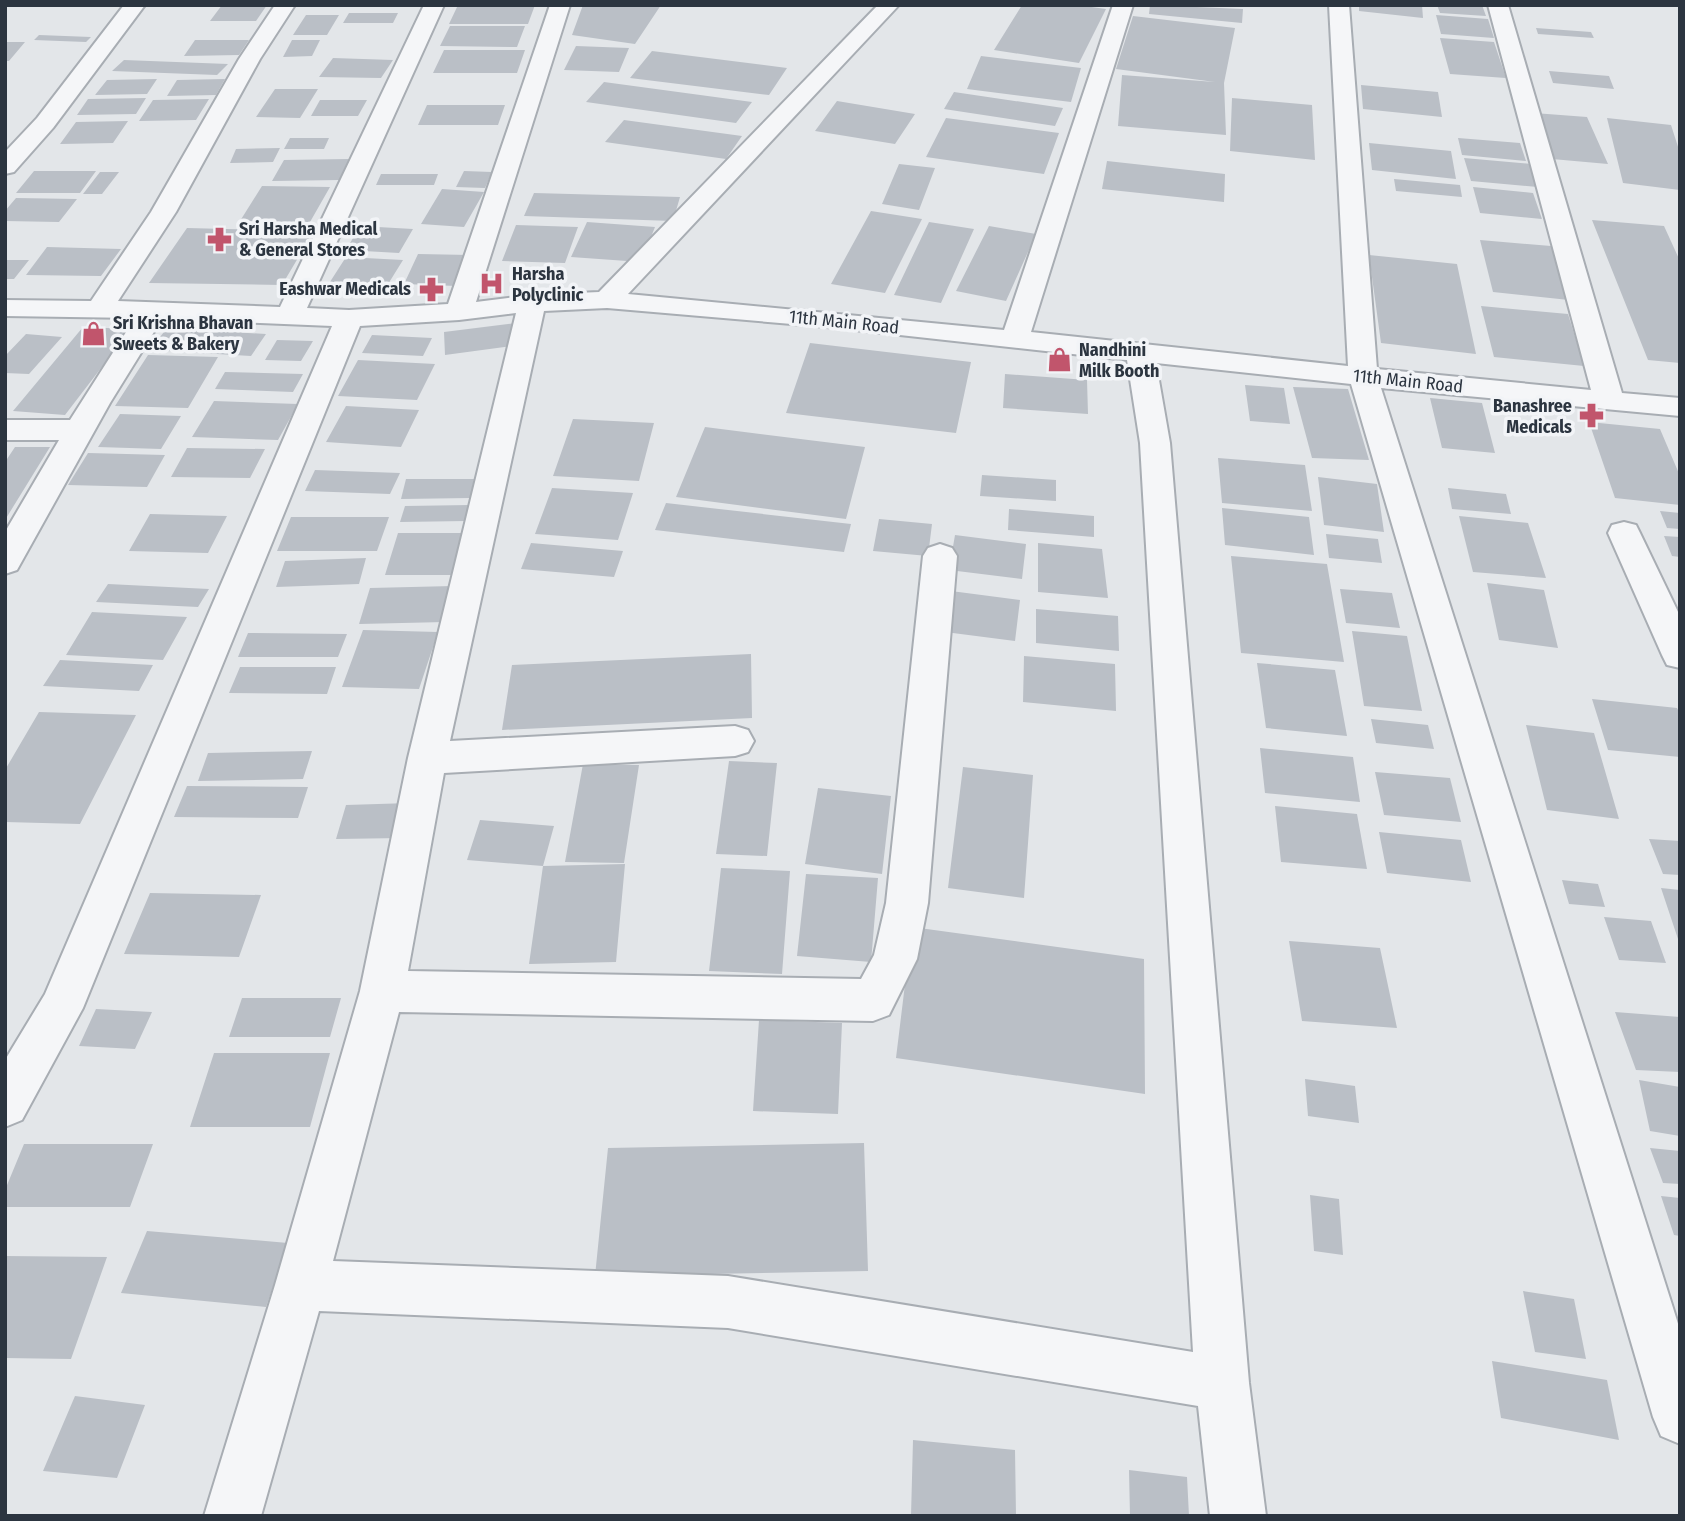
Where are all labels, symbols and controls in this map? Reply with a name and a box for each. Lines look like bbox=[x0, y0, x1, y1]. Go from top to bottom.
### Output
place label: Sri Harsha Medical & General Stores bbox=[239, 218, 378, 261]
pharmacy icon: Sri Harsha Medical & General Stores bbox=[205, 225, 233, 253]
place label: Harsha Polyclinic bbox=[512, 263, 584, 306]
hospital icon: Harsha Polyclinic bbox=[478, 270, 506, 298]
pharmacy icon: Eashwar Medicals bbox=[417, 275, 445, 303]
place label: Eashwar Medicals bbox=[279, 278, 411, 300]
street label: 11th Main Road bbox=[788, 305, 900, 339]
place label: Sri Krishna Bhavan Sweets & Bakery bbox=[113, 312, 253, 355]
shop icon: Sri Krishna Bhavan Sweets & Bakery bbox=[79, 319, 107, 347]
place label: Nandhini Milk Booth bbox=[1079, 339, 1160, 382]
shop icon: Nandhini Milk Booth bbox=[1045, 346, 1073, 374]
street label: 11th Main Road bbox=[1352, 364, 1464, 398]
place label: Banashree Medicals bbox=[1493, 395, 1572, 438]
pharmacy icon: Banashree Medicals bbox=[1578, 402, 1606, 430]

